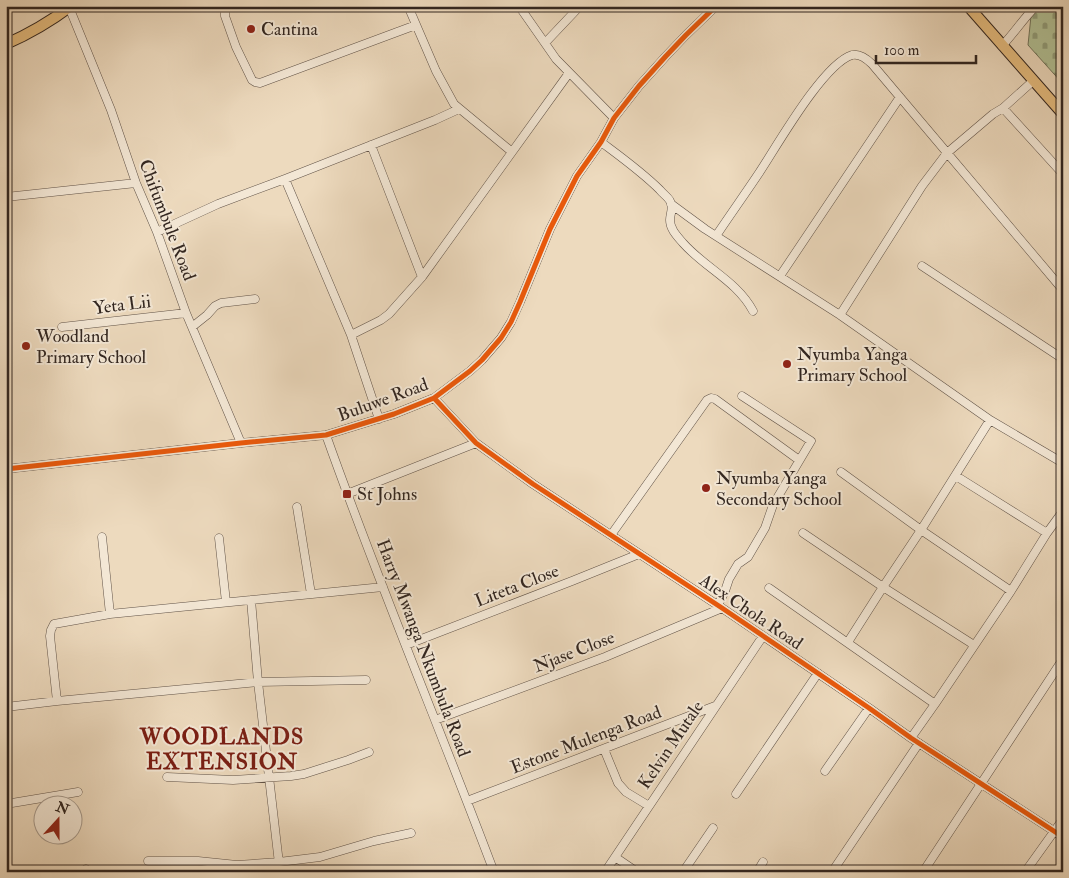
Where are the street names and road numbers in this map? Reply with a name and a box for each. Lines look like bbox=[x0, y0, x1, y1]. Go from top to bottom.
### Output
street label: Chifumbule Road bbox=[133, 156, 201, 284]
street label: Yeta Lii bbox=[92, 290, 152, 320]
street label: Buluwe Road bbox=[335, 373, 432, 427]
street label: Harry Mwanga Nkumbula Road bbox=[371, 536, 475, 760]
street label: Liteta Close bbox=[472, 559, 563, 613]
street label: Alex Chola Road bbox=[694, 568, 807, 655]
street label: Njase Close bbox=[530, 626, 618, 678]
street label: Kelvin Mutale bbox=[633, 696, 709, 794]
street label: Estone Mulenga Road bbox=[507, 701, 665, 779]

